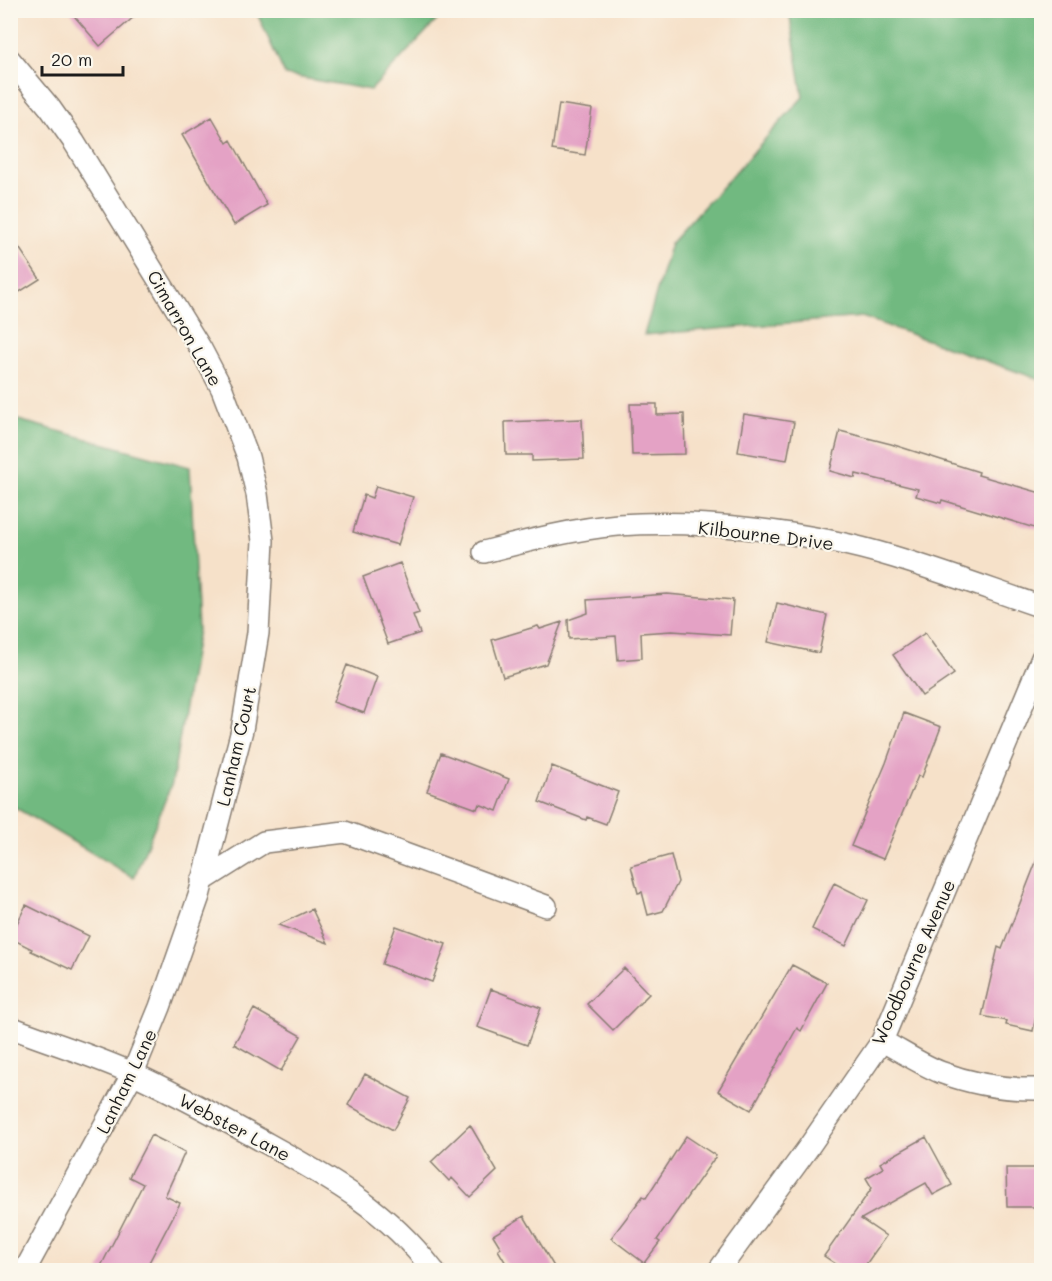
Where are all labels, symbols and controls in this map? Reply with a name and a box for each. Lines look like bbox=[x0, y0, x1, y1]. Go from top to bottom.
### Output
scale bar bbox=[42, 39, 123, 77]
text: 20 m bbox=[51, 47, 92, 71]
street label: Cimarron Lane bbox=[142, 266, 228, 390]
street label: Kilbourne Drive bbox=[697, 515, 835, 555]
street label: Lanham Court bbox=[211, 684, 261, 808]
street label: Woodbourne Avenue bbox=[866, 875, 960, 1049]
street label: Lanham Lane bbox=[90, 1025, 162, 1137]
street label: Webster Lane bbox=[175, 1088, 295, 1166]

